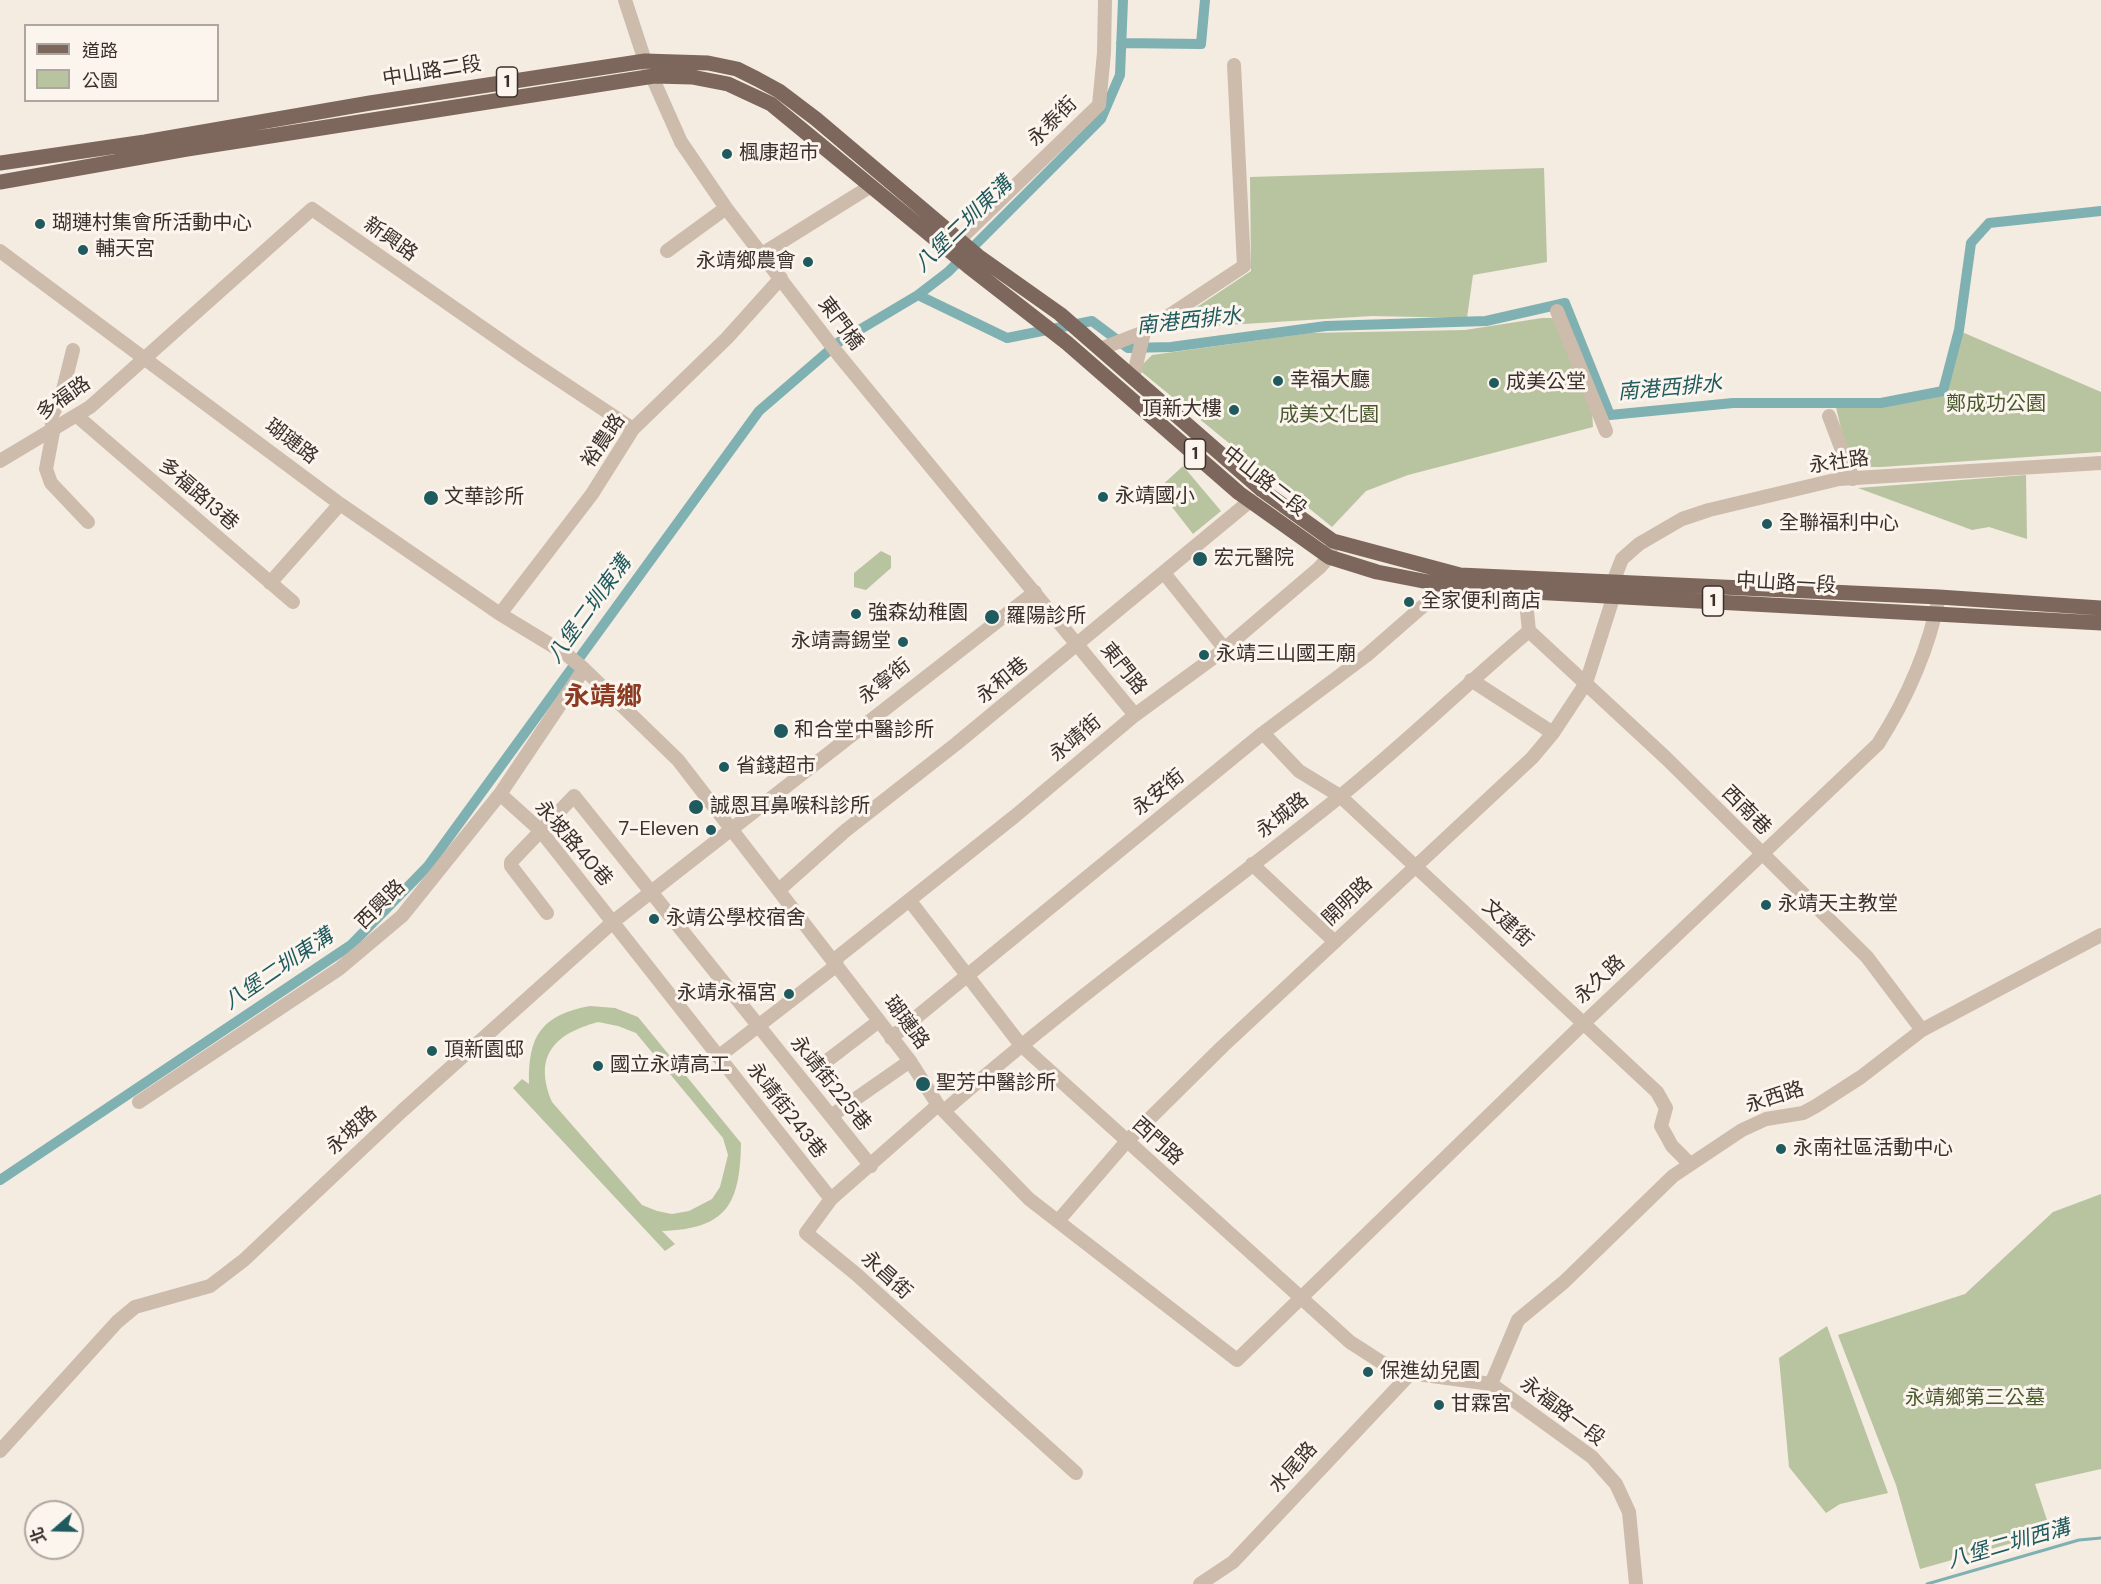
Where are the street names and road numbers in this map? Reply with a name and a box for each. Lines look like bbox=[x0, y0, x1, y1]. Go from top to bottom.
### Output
street label: 中山路二段 bbox=[381, 52, 483, 92]
road number: 1 bbox=[496, 67, 518, 97]
street label: 永泰街 bbox=[1023, 92, 1083, 152]
street label: 新興路 bbox=[359, 213, 421, 267]
street label: 東門橋 bbox=[812, 293, 868, 355]
street label: 多福路 bbox=[33, 372, 95, 426]
street label: 裕農路 bbox=[577, 409, 631, 473]
street label: 瑚璉路 bbox=[260, 414, 322, 470]
road number: 1 bbox=[1184, 439, 1206, 469]
street label: 中山路二段 bbox=[1217, 442, 1311, 522]
street label: 永社路 bbox=[1808, 447, 1870, 479]
street label: 多福路13巷 bbox=[153, 454, 243, 536]
street label: 中山路一段 bbox=[1735, 569, 1837, 599]
road number: 1 bbox=[1702, 586, 1724, 616]
street label: 東門路 bbox=[1095, 638, 1151, 700]
street label: 永和巷 bbox=[972, 653, 1034, 709]
street label: 永寧街 bbox=[854, 654, 916, 710]
street label: 永靖街 bbox=[1045, 711, 1107, 767]
street label: 永安街 bbox=[1128, 765, 1190, 821]
street label: 西南巷 bbox=[1716, 781, 1776, 841]
street label: 永城路 bbox=[1252, 788, 1314, 844]
street label: 永坡路40巷 bbox=[529, 796, 617, 892]
street label: 開明路 bbox=[1318, 873, 1378, 931]
street label: 西興路 bbox=[351, 875, 411, 935]
street label: 文建街 bbox=[1477, 895, 1537, 953]
street label: 永久路 bbox=[1570, 951, 1630, 1009]
street label: 瑚璉路 bbox=[878, 992, 934, 1054]
street label: 永靖街225巷 bbox=[784, 1032, 876, 1136]
street label: 永靖街243巷 bbox=[741, 1058, 831, 1164]
street label: 永西路 bbox=[1743, 1077, 1807, 1119]
street label: 永坡路 bbox=[322, 1102, 382, 1160]
street label: 西門路 bbox=[1127, 1113, 1187, 1171]
street label: 永昌街 bbox=[856, 1247, 916, 1305]
street label: 永福路一段 bbox=[1515, 1372, 1609, 1452]
street label: 水尾路 bbox=[1265, 1438, 1323, 1498]

